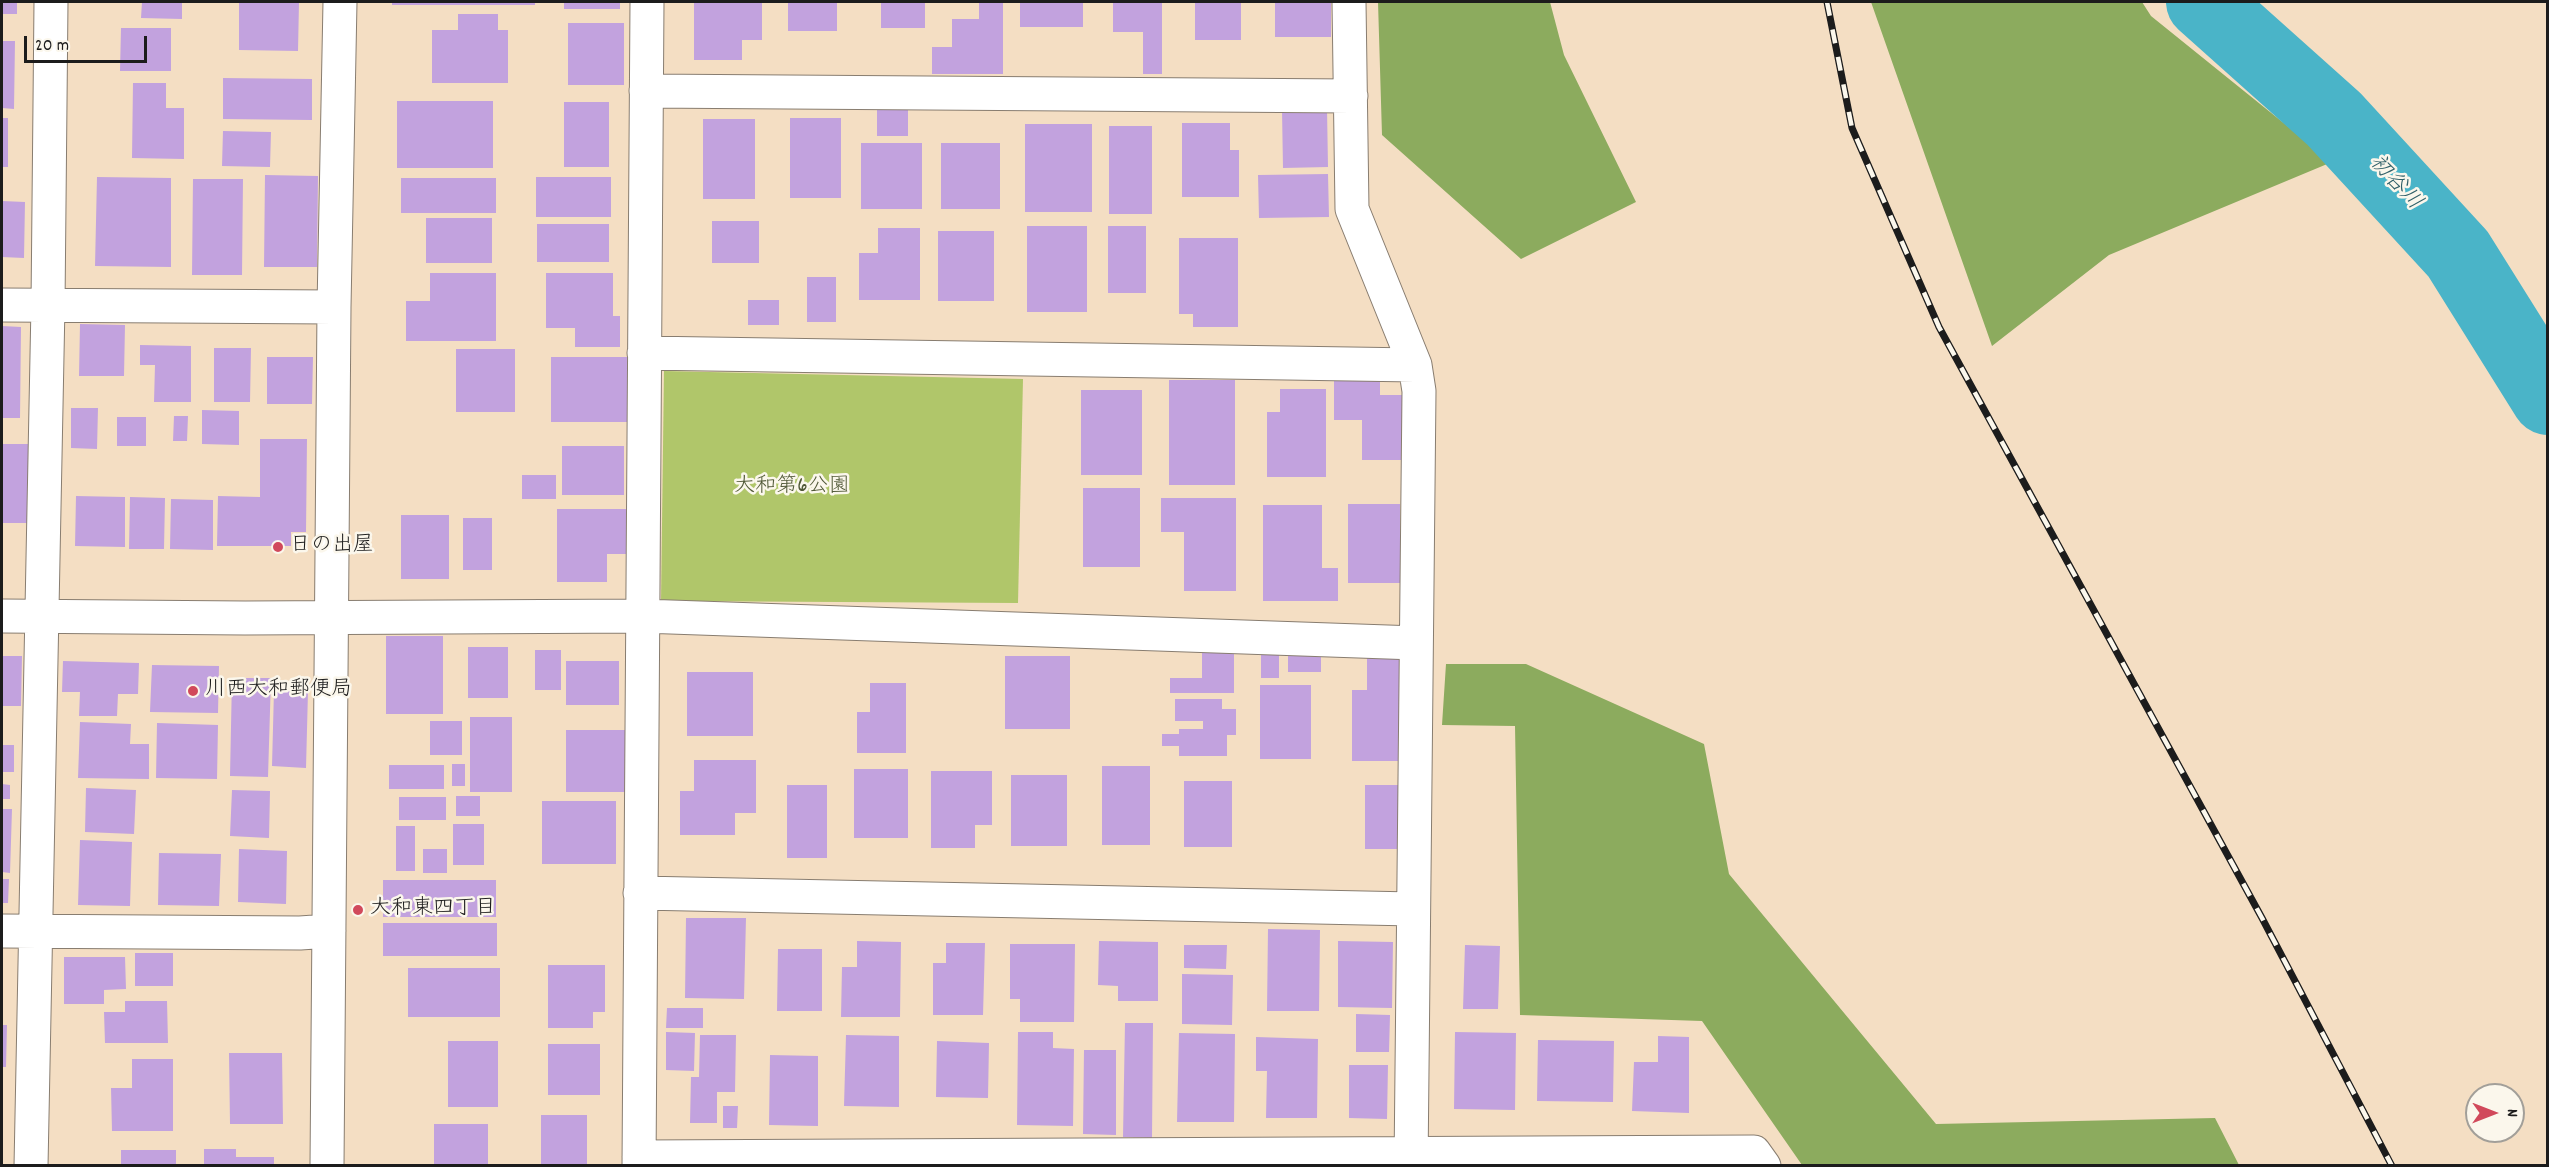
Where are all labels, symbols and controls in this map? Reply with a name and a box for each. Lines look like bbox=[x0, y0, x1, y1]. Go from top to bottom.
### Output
scale bar bbox=[27, 24, 150, 62]
text: 20 m bbox=[35, 34, 69, 59]
water label: 初谷川 bbox=[2362, 151, 2426, 217]
park label: 大和第6公園 bbox=[734, 475, 850, 501]
place label: 日の出屋 bbox=[290, 534, 374, 560]
marker: 日の出屋 bbox=[271, 540, 285, 554]
place label: 川西大和郵便局 bbox=[205, 678, 352, 704]
marker: 川西大和郵便局 bbox=[186, 684, 200, 698]
place label: 大和東四丁目 bbox=[370, 897, 496, 923]
marker: 大和東四丁目 bbox=[351, 903, 365, 917]
north arrow bbox=[2465, 1083, 2525, 1143]
text: N bbox=[2500, 1109, 2523, 1117]

